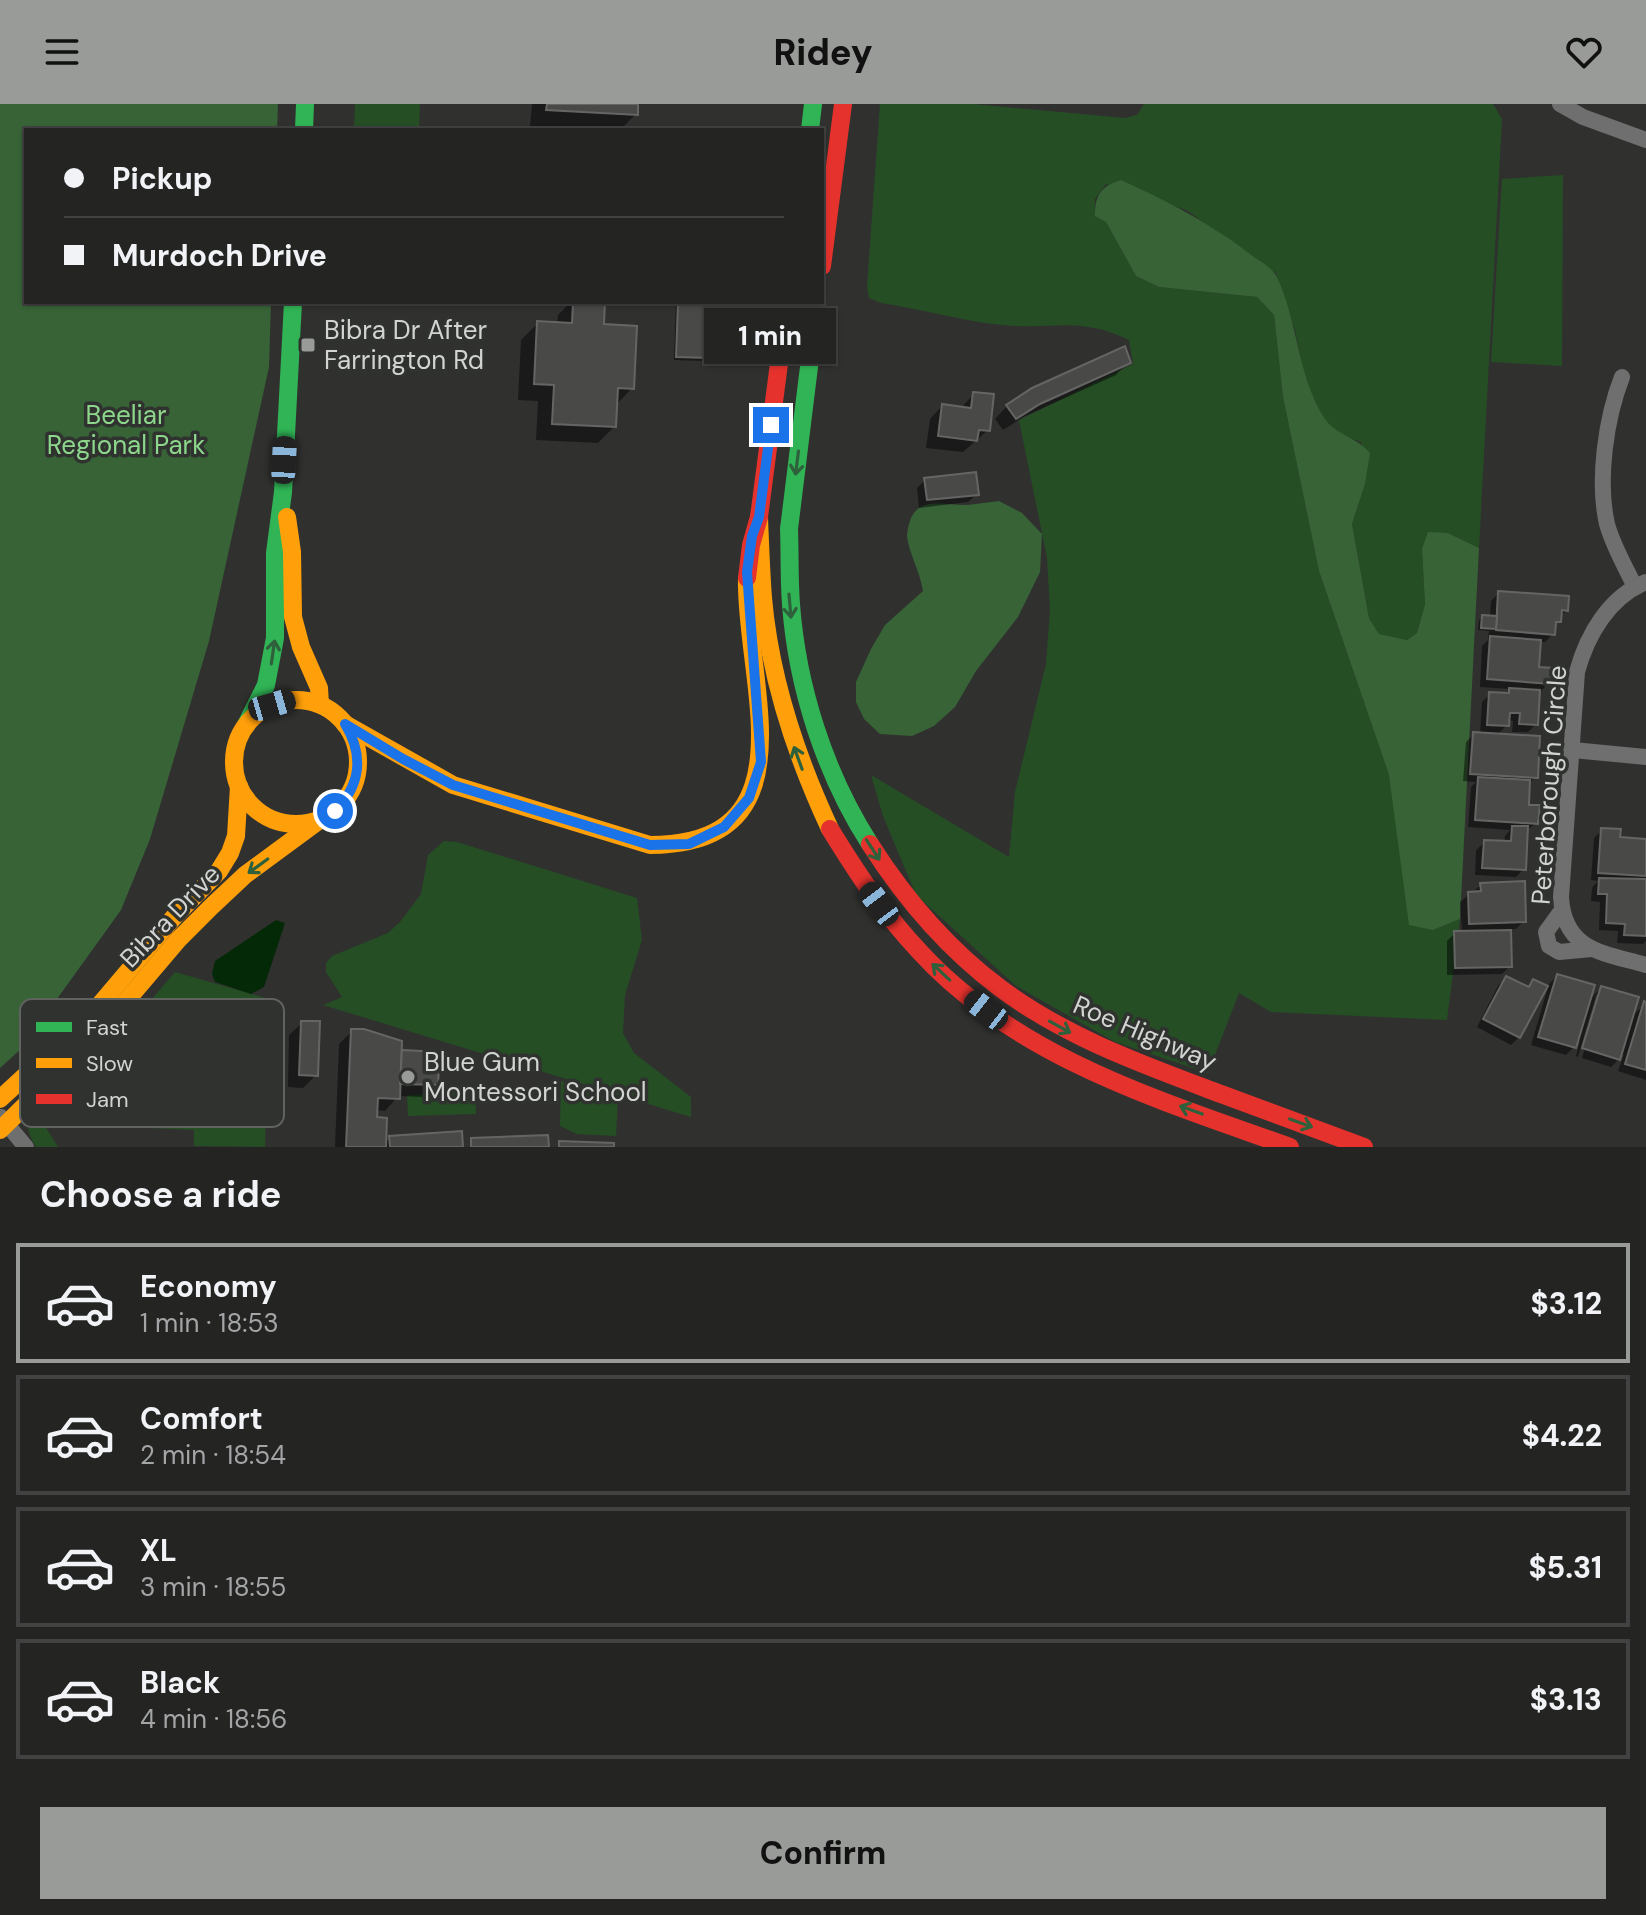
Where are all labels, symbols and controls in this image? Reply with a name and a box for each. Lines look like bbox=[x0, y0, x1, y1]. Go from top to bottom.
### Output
text: Ridey bbox=[773, 29, 873, 76]
icon: menu bbox=[40, 30, 84, 74]
icon: heart bbox=[1562, 30, 1606, 74]
text: Pickup bbox=[112, 159, 212, 198]
text: Murdoch Drive bbox=[112, 236, 327, 275]
callout: 1 min bbox=[705, 309, 837, 365]
place label: Bibra Dr After Farrington Rd bbox=[324, 313, 487, 377]
text: 1 min bbox=[738, 319, 802, 353]
marker: Bibra Dr After Farrington Rd bbox=[299, 336, 317, 354]
park label: Beeliar Regional Park bbox=[47, 398, 205, 462]
route end bbox=[753, 407, 789, 443]
car bbox=[271, 435, 297, 485]
one-way arrow bbox=[789, 450, 804, 475]
one-way arrow bbox=[783, 593, 798, 619]
one-way arrow bbox=[266, 640, 281, 665]
street label: Peterborough Circle bbox=[1524, 664, 1574, 906]
car bbox=[246, 687, 298, 723]
one-way arrow bbox=[789, 746, 804, 771]
route start bbox=[317, 793, 353, 829]
one-way arrow bbox=[865, 838, 881, 861]
street label: Bibra Drive bbox=[112, 857, 228, 975]
one-way arrow bbox=[248, 857, 270, 874]
car bbox=[855, 878, 903, 930]
one-way arrow bbox=[931, 962, 951, 981]
car bbox=[960, 986, 1012, 1034]
street label: Roe Highway bbox=[1068, 988, 1222, 1078]
legend bbox=[20, 999, 284, 1127]
text: Fast bbox=[86, 1013, 128, 1042]
one-way arrow bbox=[1048, 1019, 1071, 1035]
place label: Blue Gum Montessori School bbox=[424, 1045, 647, 1109]
text: Slow bbox=[86, 1049, 133, 1078]
marker: Blue Gum Montessori School bbox=[399, 1068, 417, 1086]
text: Jam bbox=[86, 1085, 129, 1114]
one-way arrow bbox=[1179, 1102, 1204, 1116]
one-way arrow bbox=[1288, 1117, 1313, 1132]
text: Choose a ride bbox=[40, 1171, 281, 1218]
icon: car bbox=[44, 1267, 116, 1339]
text: Economy bbox=[140, 1267, 277, 1306]
text: $3.12 bbox=[1531, 1284, 1602, 1323]
text: 1 min · 18:53 bbox=[140, 1306, 279, 1340]
icon: car bbox=[44, 1399, 116, 1471]
text: Comfort bbox=[140, 1399, 263, 1438]
text: $4.22 bbox=[1522, 1416, 1602, 1455]
text: 2 min · 18:54 bbox=[140, 1438, 286, 1472]
icon: car bbox=[44, 1531, 116, 1603]
text: XL bbox=[140, 1531, 177, 1570]
text: $5.31 bbox=[1528, 1548, 1602, 1587]
text: 3 min · 18:55 bbox=[140, 1570, 286, 1604]
icon: car bbox=[44, 1663, 116, 1735]
text: Black bbox=[140, 1663, 220, 1702]
text: $3.13 bbox=[1530, 1680, 1602, 1719]
text: 4 min · 18:56 bbox=[140, 1702, 287, 1736]
button: Confirm bbox=[40, 1807, 1606, 1899]

